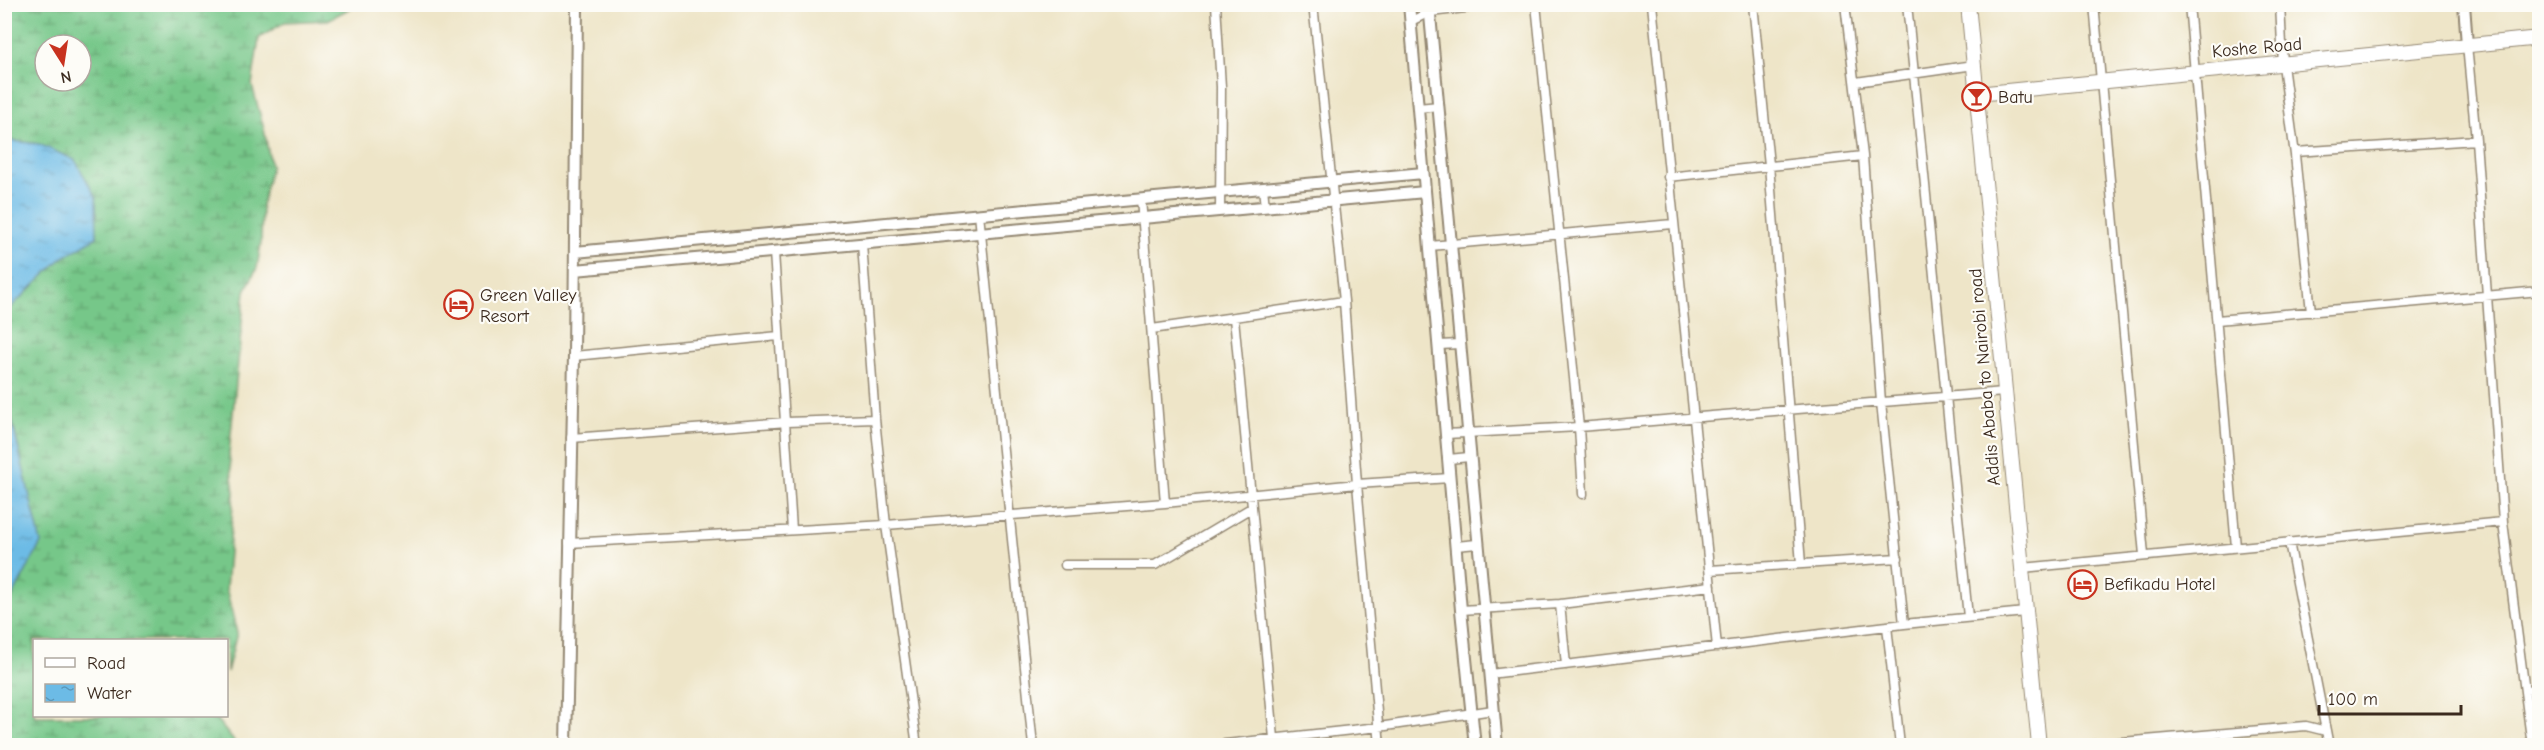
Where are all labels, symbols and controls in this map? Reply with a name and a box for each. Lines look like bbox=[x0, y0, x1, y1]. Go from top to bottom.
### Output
north arrow bbox=[33, 33, 93, 93]
street label: Koshe Road bbox=[2211, 34, 2303, 62]
text: N bbox=[59, 67, 73, 87]
bar icon: Batu bbox=[1961, 81, 1993, 113]
place label: Batu bbox=[1998, 87, 2033, 108]
street label: Addis Ababa to Nairobi road bbox=[1965, 267, 2005, 487]
place label: Green Valley Resort bbox=[480, 285, 578, 327]
hotel icon: Green Valley Resort bbox=[443, 289, 475, 321]
hotel icon: Befikadu Hotel bbox=[2067, 568, 2099, 600]
place label: Befikadu Hotel bbox=[2104, 574, 2216, 595]
legend bbox=[33, 639, 228, 717]
text: Road bbox=[87, 653, 126, 674]
scale bar bbox=[2319, 678, 2462, 716]
text: Water bbox=[87, 683, 132, 704]
text: 100 m bbox=[2328, 689, 2378, 710]

